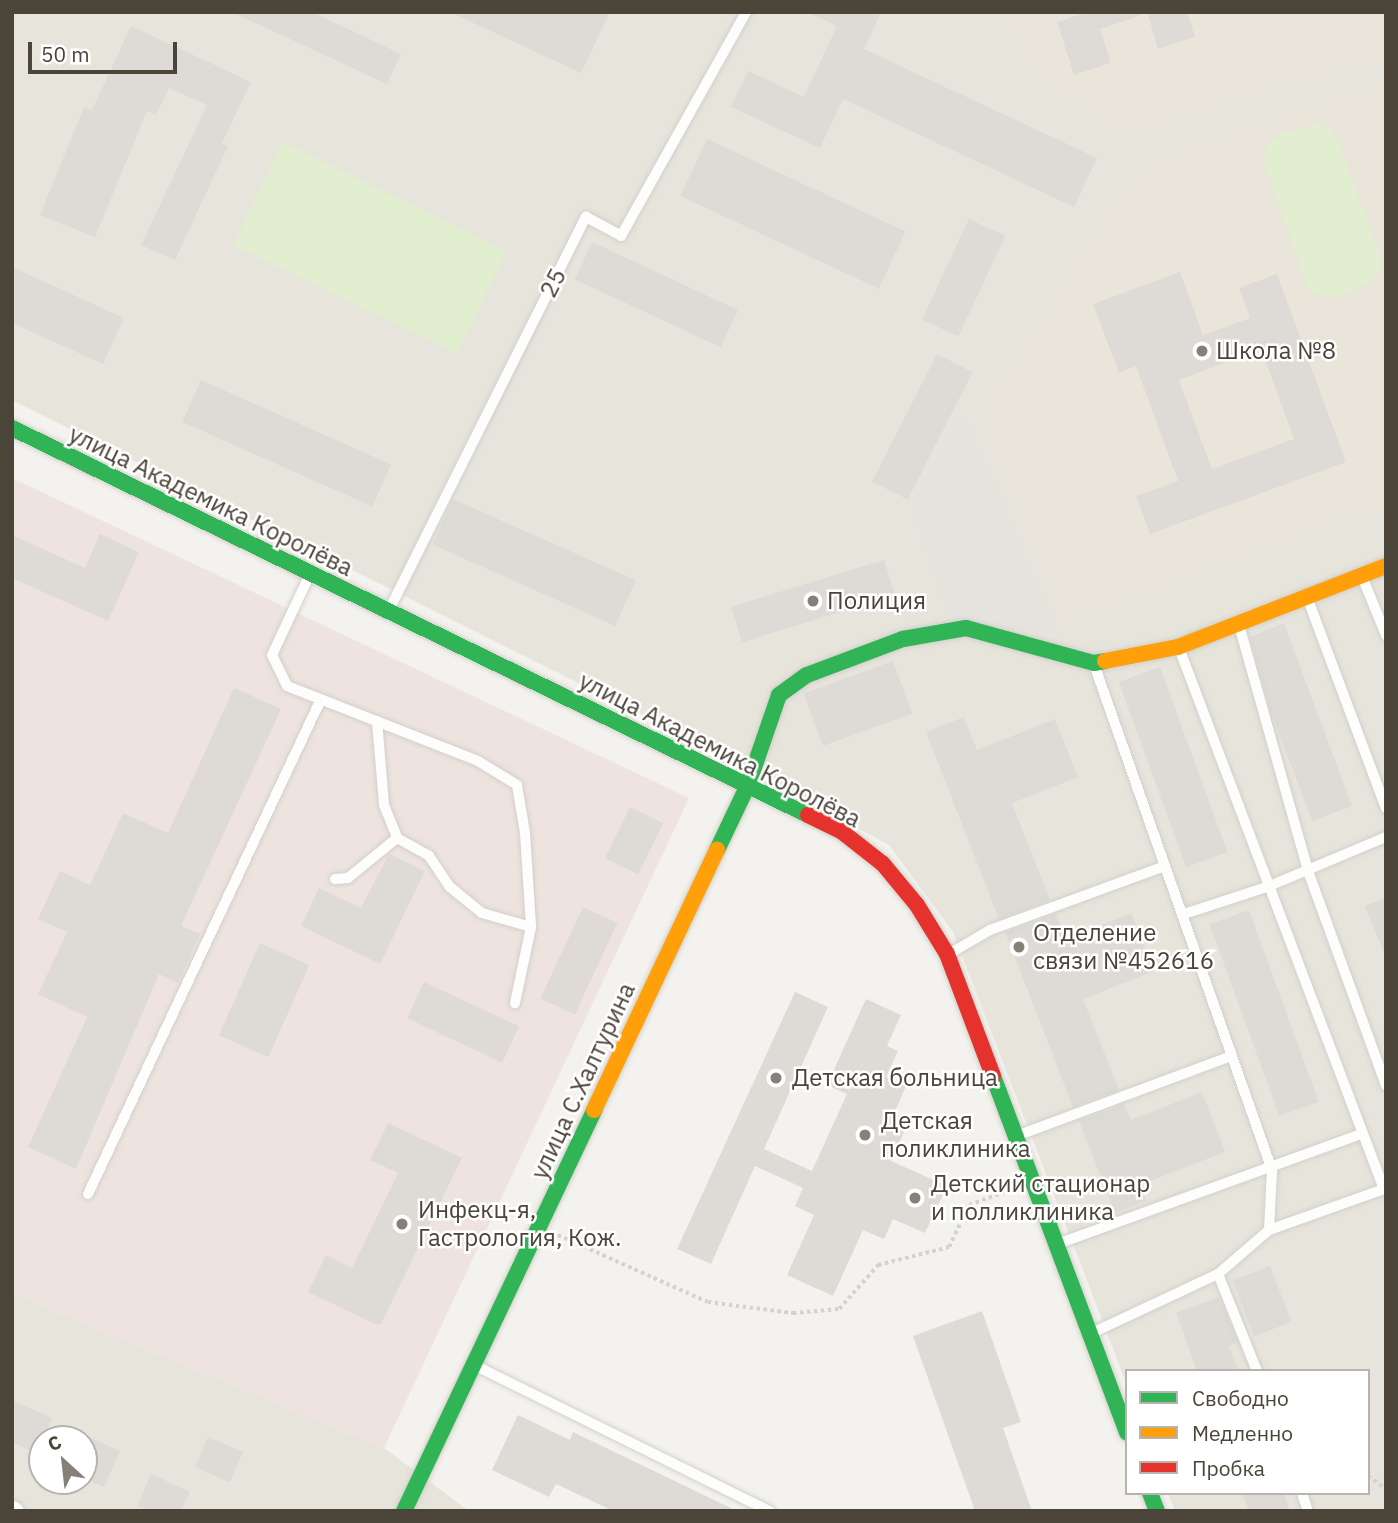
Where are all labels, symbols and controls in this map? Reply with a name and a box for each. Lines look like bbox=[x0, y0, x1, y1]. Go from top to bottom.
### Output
scale bar bbox=[32, 28, 180, 72]
text: 50 m bbox=[41, 40, 90, 68]
street label: 25 bbox=[534, 264, 572, 302]
place label: Школа №8 bbox=[1216, 337, 1336, 365]
marker: Школа №8 bbox=[1194, 343, 1210, 359]
street label: улица Академика Королёва bbox=[64, 420, 358, 582]
place label: Полиция bbox=[827, 587, 926, 615]
marker: Полиция bbox=[805, 593, 821, 609]
street label: улица Академика Королёва bbox=[574, 666, 866, 834]
place label: Отделение связи №452616 bbox=[1033, 919, 1214, 975]
marker: Отделение связи №452616 bbox=[1011, 939, 1027, 955]
street label: улица С.Халтурина bbox=[525, 978, 641, 1184]
place label: Детская больница bbox=[792, 1064, 998, 1092]
marker: Детская больница bbox=[766, 1068, 786, 1088]
place label: Детская поликлиника bbox=[881, 1107, 1031, 1163]
marker: Детская поликлиника bbox=[855, 1125, 875, 1145]
place label: Детский стационар и полликлиника bbox=[931, 1170, 1150, 1226]
marker: Детский стационар и полликлиника bbox=[905, 1188, 925, 1208]
place label: Инфекц-я, Гастрология, Кож. bbox=[418, 1196, 621, 1252]
marker: Инфекц-я, Гастрология, Кож. bbox=[392, 1214, 412, 1234]
legend bbox=[1125, 1369, 1370, 1495]
text: Свободно bbox=[1192, 1384, 1289, 1412]
text: Медленно bbox=[1192, 1419, 1293, 1447]
north arrow bbox=[28, 1425, 98, 1495]
text: С bbox=[43, 1430, 65, 1457]
text: Пробка bbox=[1192, 1454, 1265, 1482]

